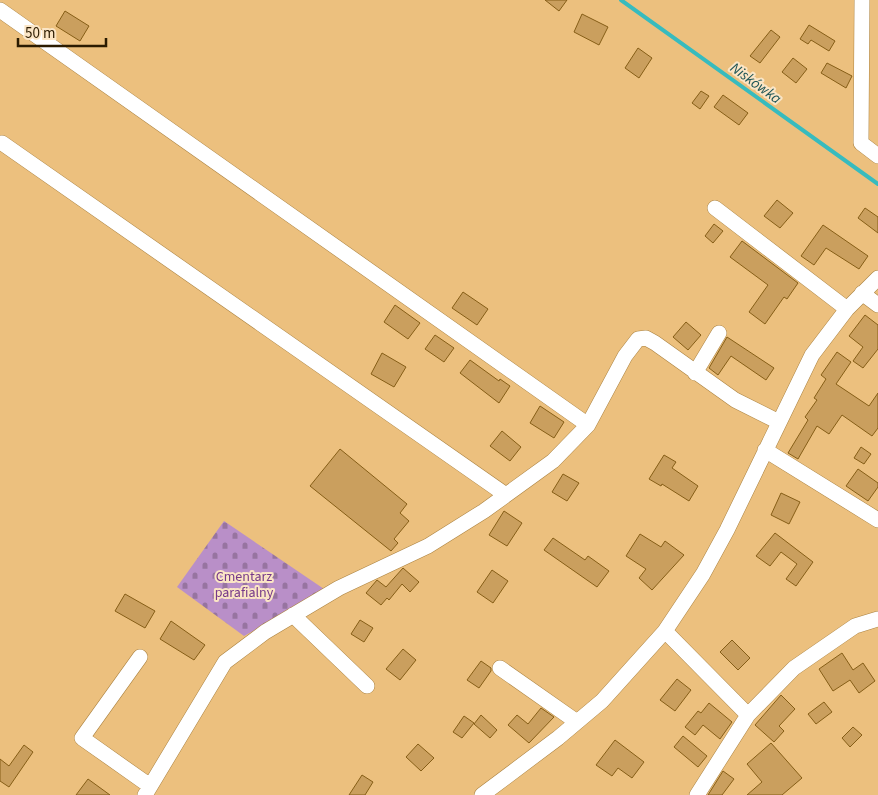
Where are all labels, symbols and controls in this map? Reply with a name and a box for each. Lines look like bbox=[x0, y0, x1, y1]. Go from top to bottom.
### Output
scale bar bbox=[18, 15, 105, 47]
text: 50 m bbox=[25, 23, 55, 44]
water label: Niskówka bbox=[726, 58, 786, 109]
park label: Cmentarz parafialny bbox=[215, 567, 274, 603]

